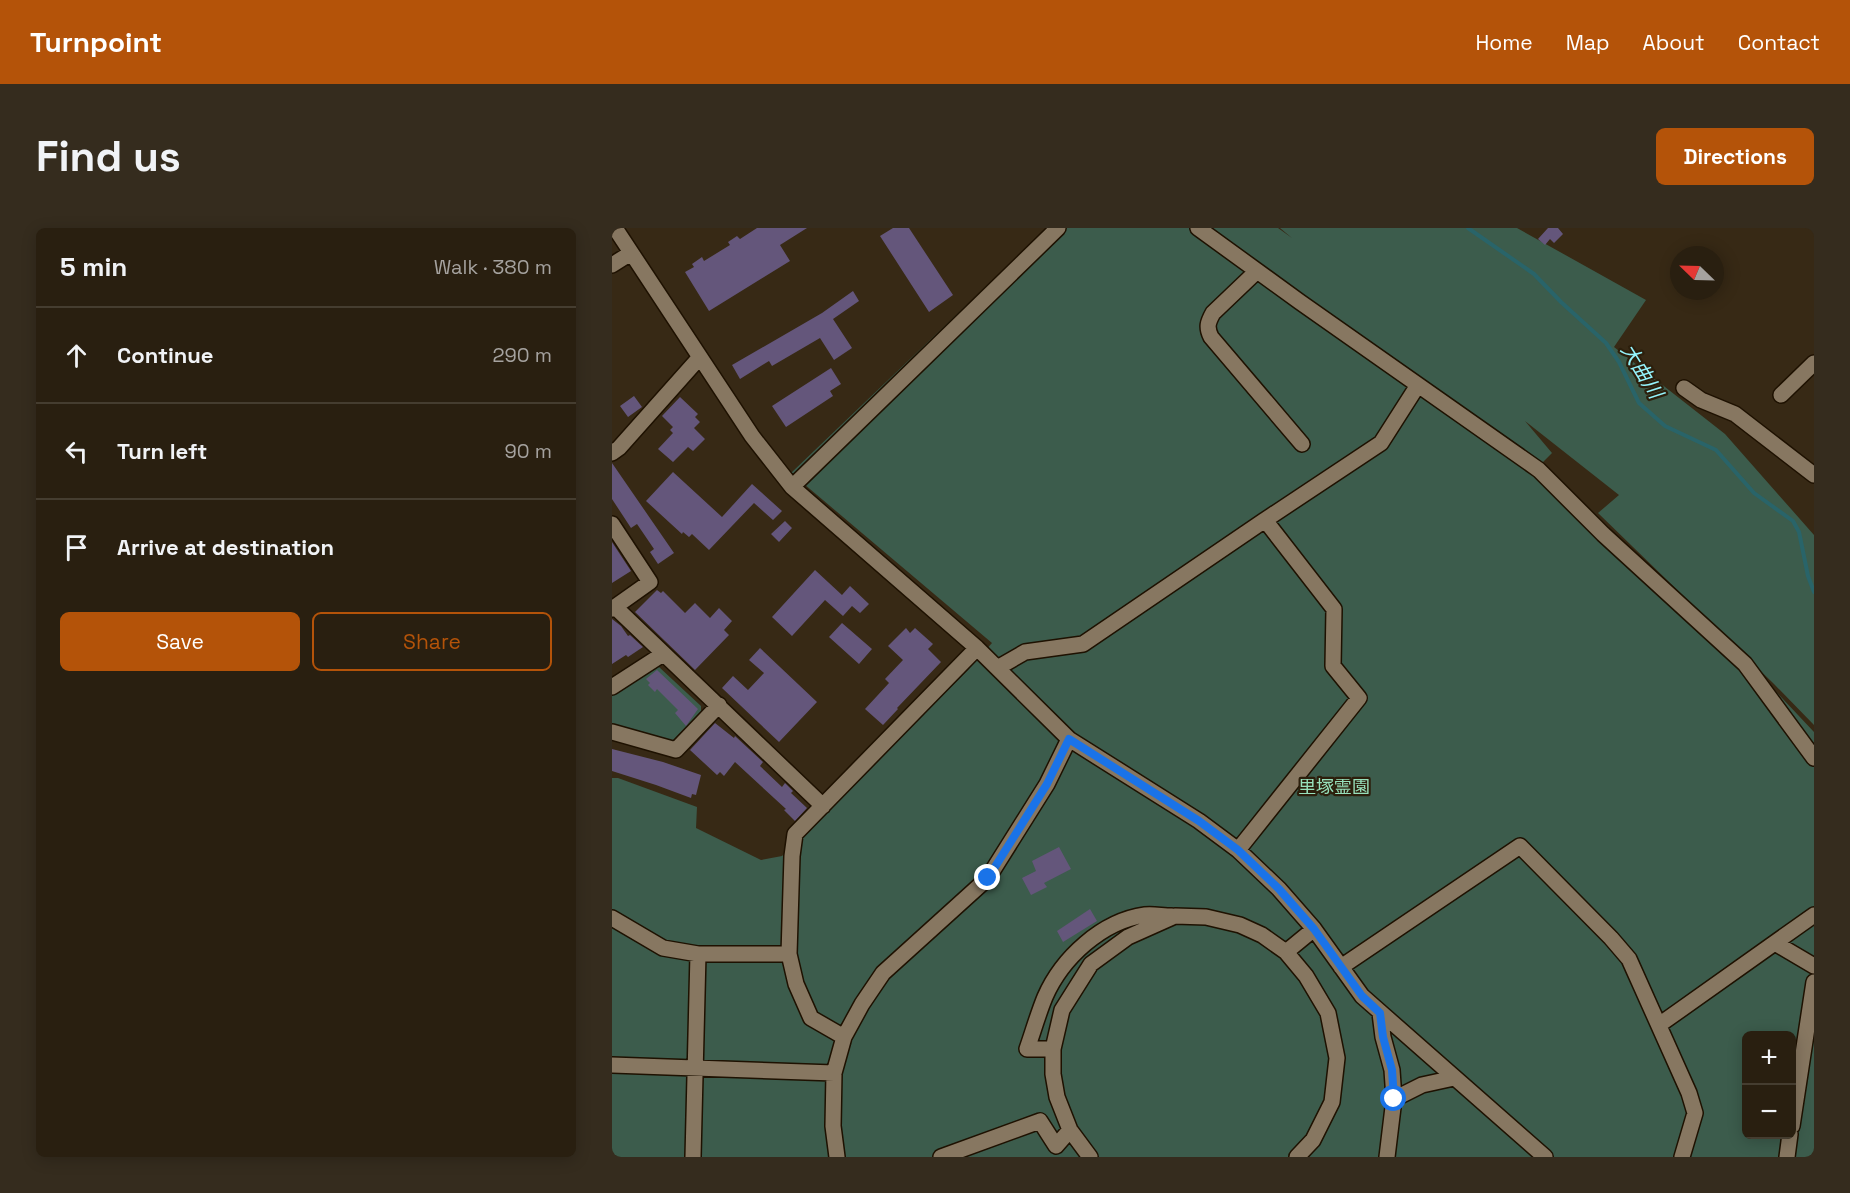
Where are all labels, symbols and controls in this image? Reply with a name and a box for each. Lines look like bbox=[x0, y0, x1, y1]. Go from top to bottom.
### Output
text: Turnpoint bbox=[30, 24, 162, 60]
text: Home bbox=[1475, 29, 1533, 56]
text: Map bbox=[1566, 29, 1610, 56]
text: About bbox=[1643, 29, 1705, 56]
text: Contact bbox=[1738, 29, 1820, 56]
button: Directions bbox=[1656, 128, 1814, 185]
text: Find us bbox=[36, 130, 181, 183]
north arrow bbox=[1670, 246, 1724, 300]
text: 5 min bbox=[60, 250, 127, 284]
text: Walk · 380 m bbox=[434, 254, 552, 280]
icon: ahead bbox=[60, 339, 93, 372]
water label: 大曲川 bbox=[1615, 339, 1670, 405]
text: Continue bbox=[117, 341, 213, 369]
text: 290 m bbox=[493, 342, 552, 368]
icon: left bbox=[60, 435, 93, 468]
text: Turn left bbox=[117, 437, 207, 465]
text: 90 m bbox=[505, 438, 552, 464]
icon: arrive bbox=[60, 531, 93, 564]
text: Arrive at destination bbox=[117, 533, 334, 561]
button: Save bbox=[60, 612, 300, 671]
button: Share bbox=[312, 612, 552, 671]
park label: 里塚霊園 bbox=[1298, 775, 1370, 798]
route end bbox=[974, 864, 1000, 890]
map controls bbox=[1742, 1031, 1796, 1139]
button: + bbox=[1742, 1031, 1796, 1085]
route start bbox=[1380, 1085, 1406, 1111]
button: − bbox=[1742, 1085, 1796, 1139]

